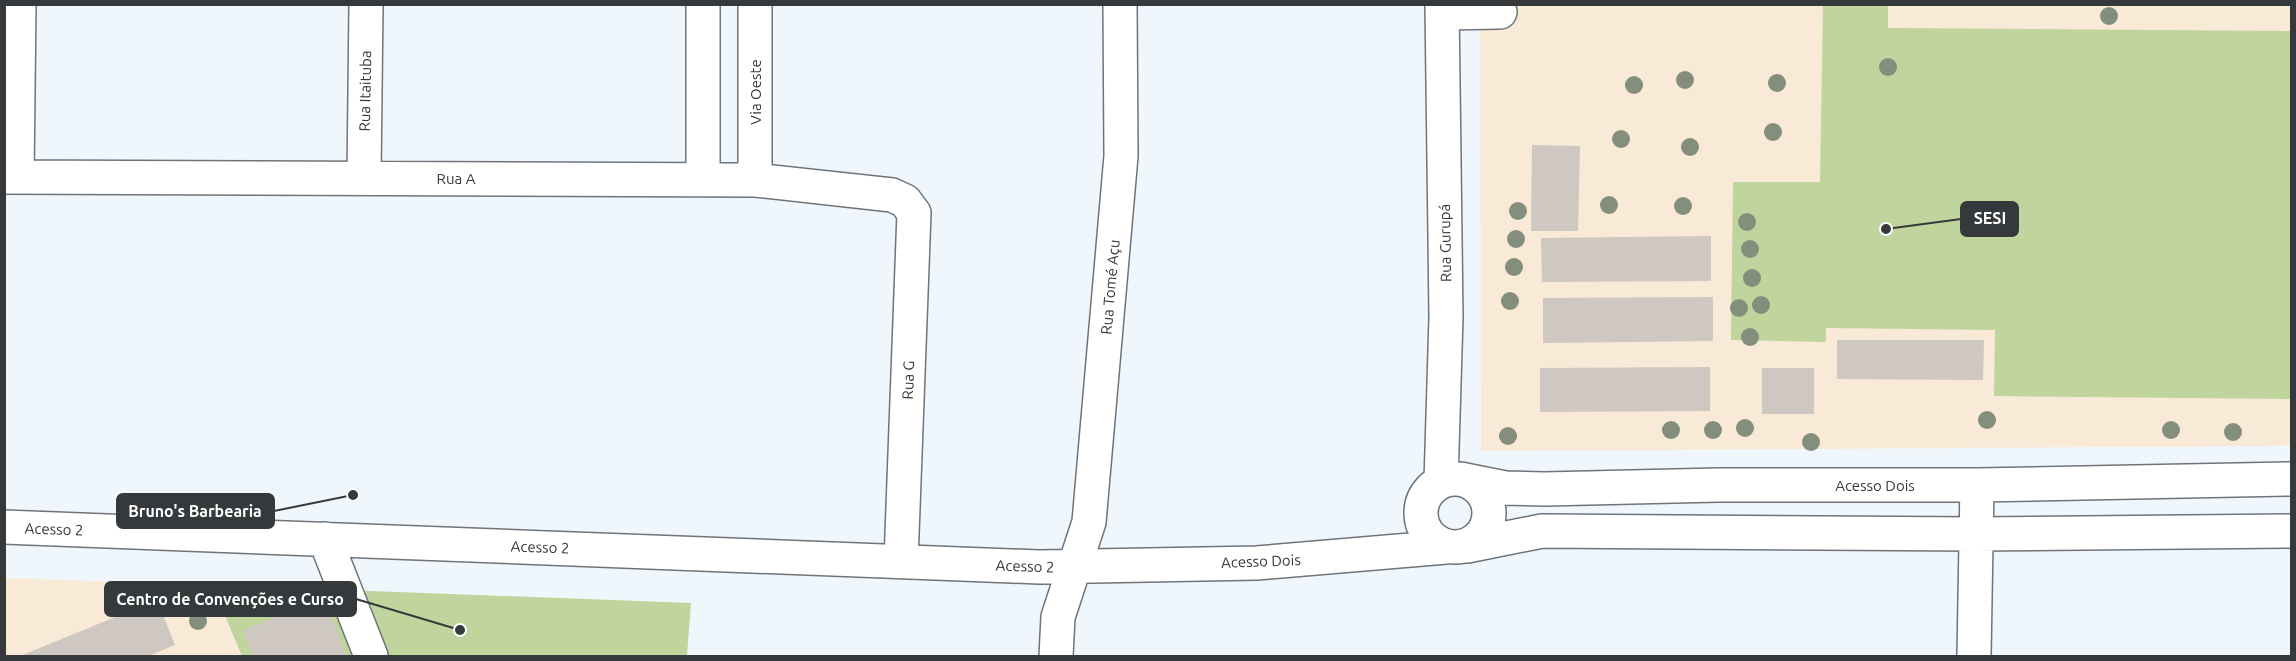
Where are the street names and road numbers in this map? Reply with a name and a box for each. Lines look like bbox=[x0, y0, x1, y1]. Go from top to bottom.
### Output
street label: Rua Itaituba bbox=[356, 50, 374, 132]
street label: Via Oeste bbox=[747, 59, 764, 125]
street label: Rua A bbox=[437, 170, 476, 187]
street label: Rua Gurupá bbox=[1436, 204, 1454, 282]
street label: Rua Tomé Açu bbox=[1097, 239, 1123, 335]
street label: Rua G bbox=[899, 360, 917, 400]
street label: Acesso Dois bbox=[1835, 477, 1915, 494]
street label: Acesso 2 bbox=[24, 519, 84, 539]
street label: Acesso 2 bbox=[510, 537, 570, 557]
street label: Acesso Dois bbox=[1221, 551, 1301, 571]
street label: Acesso 2 bbox=[995, 556, 1055, 576]

